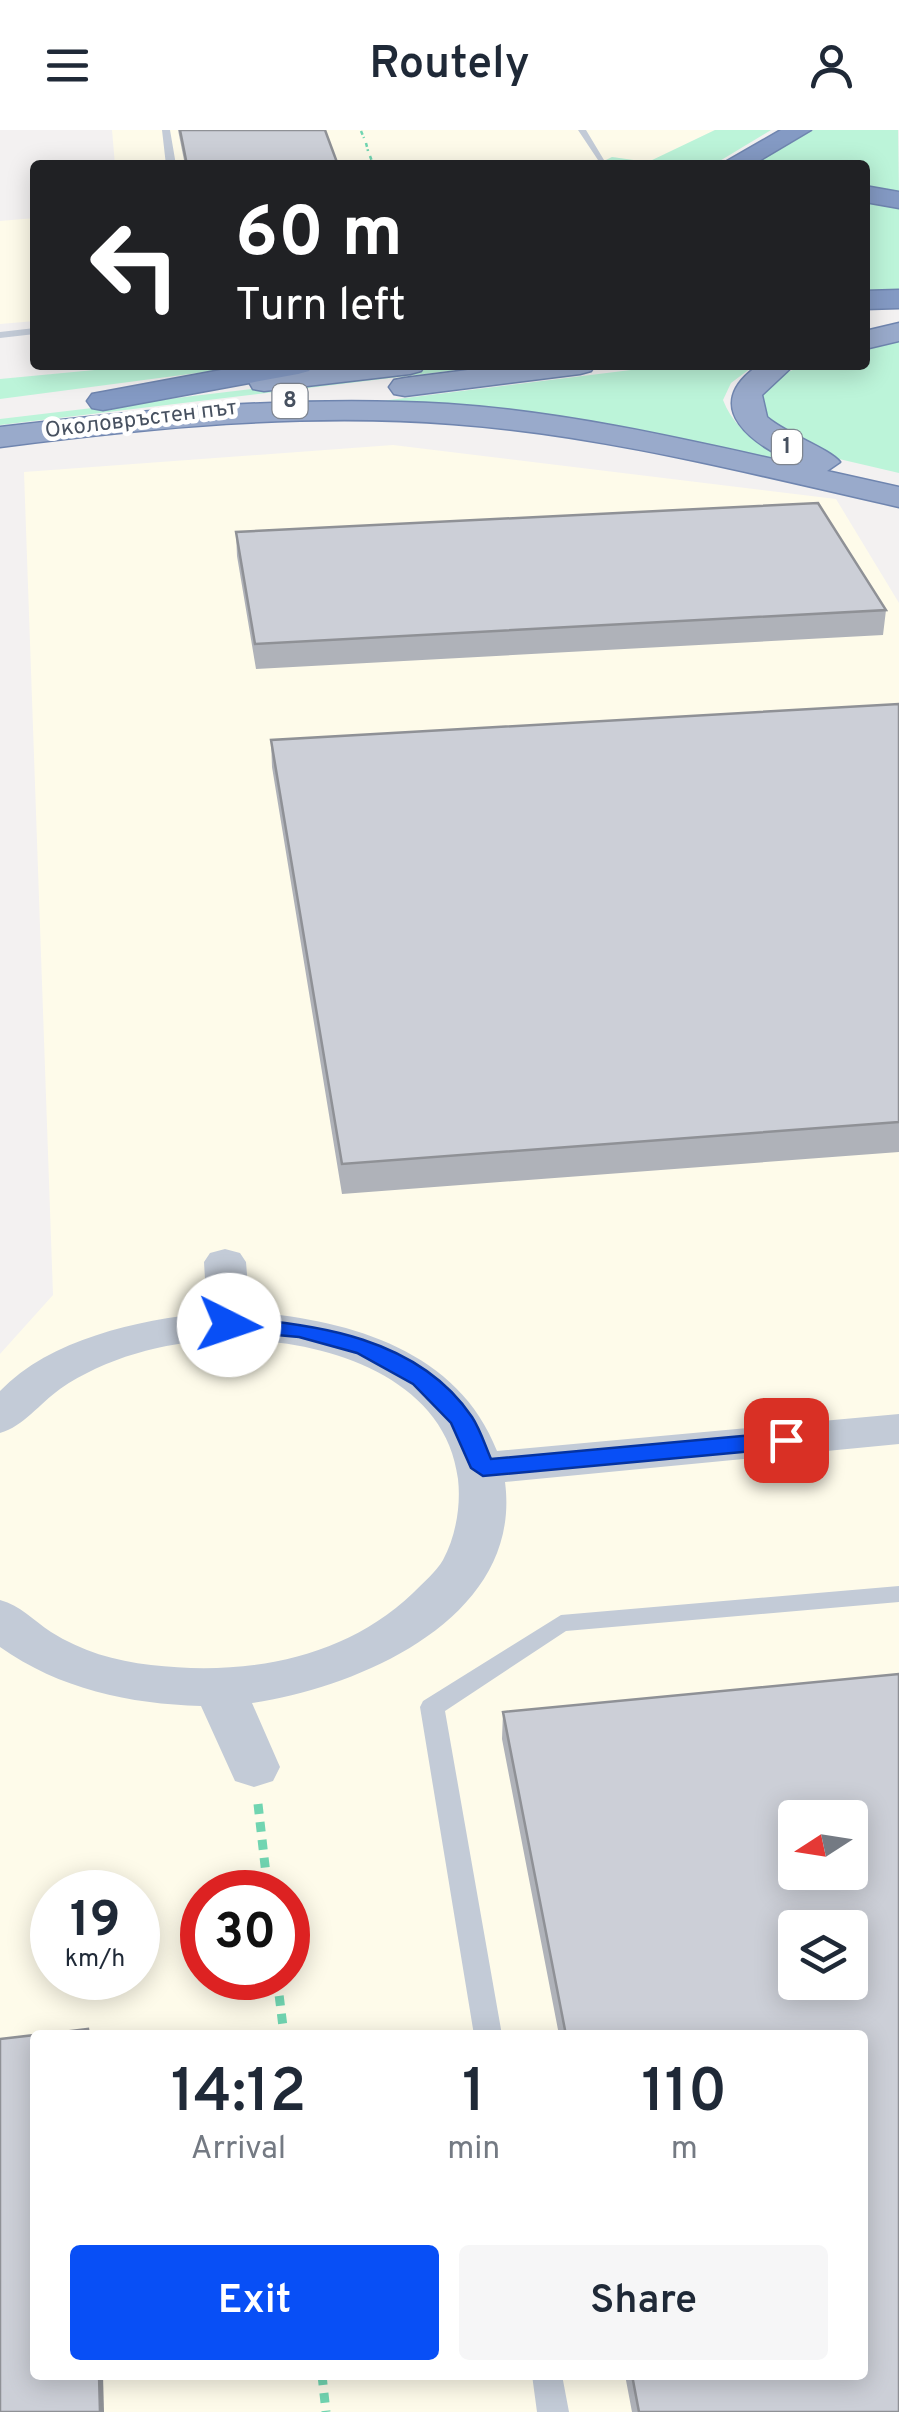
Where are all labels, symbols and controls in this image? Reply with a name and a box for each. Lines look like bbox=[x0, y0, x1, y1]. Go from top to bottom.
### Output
text: Routely bbox=[369, 37, 530, 94]
icon: menu bbox=[40, 38, 95, 93]
icon: person bbox=[804, 38, 859, 93]
text: 60 m bbox=[235, 192, 403, 281]
icon: left bbox=[70, 200, 200, 330]
text: Turn left bbox=[235, 279, 406, 336]
road number: 8 bbox=[272, 384, 308, 418]
street label: Околовръстен път bbox=[44, 395, 238, 445]
road number: 1 bbox=[772, 430, 802, 464]
position arrow bbox=[177, 1273, 281, 1377]
pin bbox=[744, 1398, 829, 1483]
icon: arrive bbox=[759, 1413, 814, 1468]
north arrow bbox=[778, 1800, 868, 1890]
map controls bbox=[778, 1800, 868, 2000]
speed limit sign: 30 bbox=[180, 1870, 310, 2000]
text: 19 bbox=[70, 1891, 120, 1954]
button: layers bbox=[778, 1910, 868, 2000]
text: km/h bbox=[65, 1944, 125, 1976]
text: 14:12 bbox=[171, 2057, 306, 2133]
text: 1 bbox=[462, 2057, 486, 2133]
text: 110 bbox=[641, 2057, 727, 2133]
text: Arrival bbox=[191, 2130, 286, 2170]
text: min bbox=[447, 2130, 500, 2170]
text: m bbox=[671, 2130, 698, 2170]
button: Exit bbox=[70, 2245, 439, 2360]
button: Share bbox=[459, 2245, 828, 2360]

